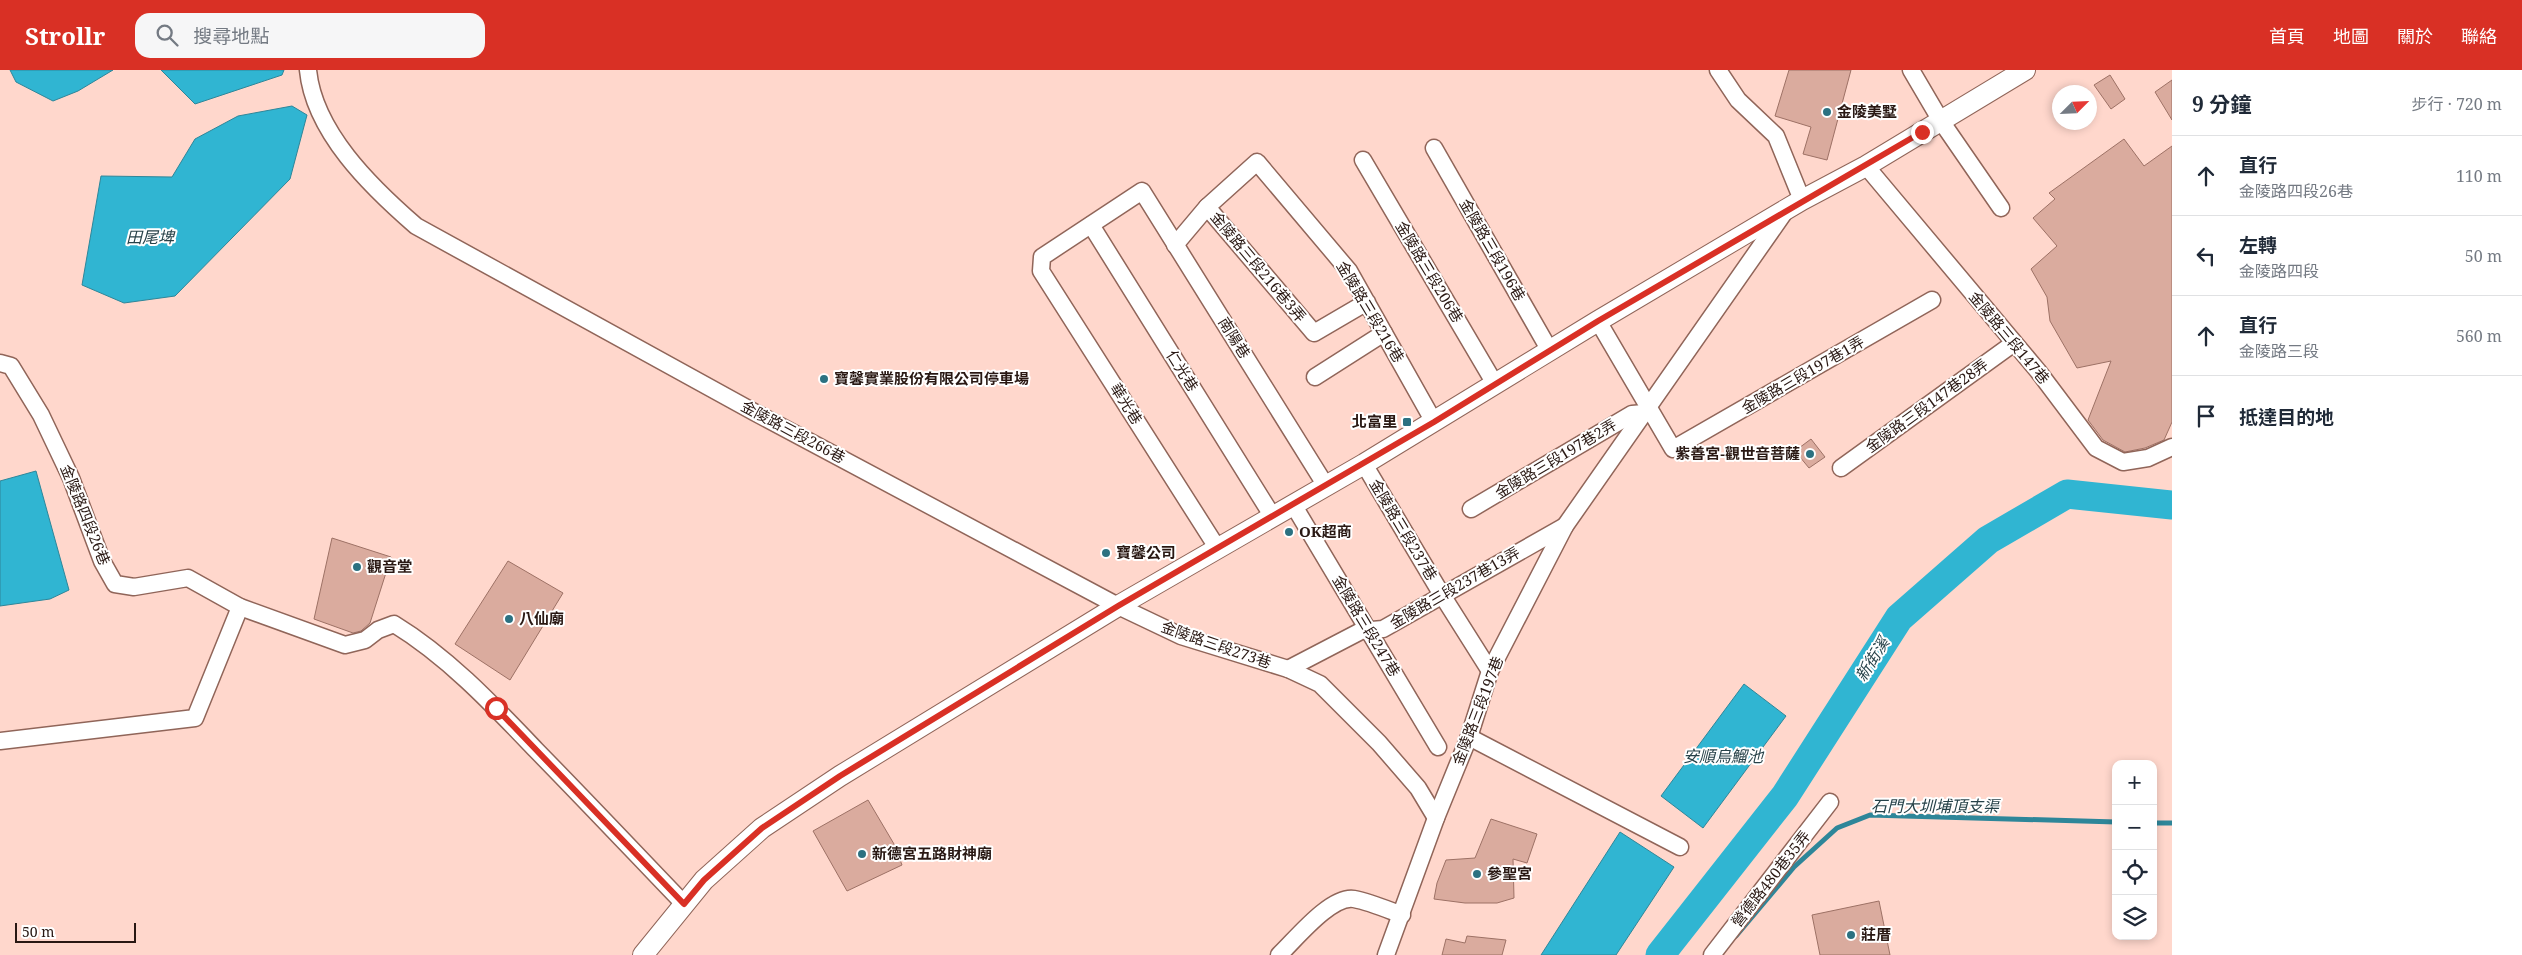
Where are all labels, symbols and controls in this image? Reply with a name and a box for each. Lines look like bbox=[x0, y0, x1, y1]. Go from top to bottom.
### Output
search box bbox=[135, 13, 485, 58]
text: Strollr bbox=[25, 19, 105, 52]
icon: search bbox=[153, 21, 181, 49]
text: 搜尋地點 bbox=[193, 23, 269, 49]
text: 首頁 bbox=[2269, 24, 2305, 48]
text: 地圖 bbox=[2333, 24, 2369, 48]
text: 關於 bbox=[2397, 24, 2433, 48]
text: 聯絡 bbox=[2461, 24, 2497, 48]
north arrow bbox=[2052, 85, 2097, 130]
text: 9 分鐘 bbox=[2192, 90, 2251, 118]
text: 步行 · 720 m bbox=[2412, 93, 2502, 115]
place label: 金陵美墅 bbox=[1837, 101, 1897, 121]
marker: 金陵美墅 bbox=[1821, 106, 1833, 118]
route end bbox=[1911, 121, 1934, 144]
text: 直行 bbox=[2239, 152, 2277, 178]
icon: ahead bbox=[2192, 162, 2220, 190]
text: 110 m bbox=[2456, 165, 2502, 187]
text: 金陵路四段26巷 bbox=[2239, 180, 2353, 202]
street label: 金陵路三段196巷 bbox=[1455, 195, 1530, 304]
street label: 金陵路三段216巷3弄 bbox=[1207, 207, 1311, 326]
street label: 金陵路三段206巷 bbox=[1392, 217, 1468, 326]
water label: 田尾埤 bbox=[126, 226, 176, 248]
text: 左轉 bbox=[2239, 232, 2277, 258]
icon: left bbox=[2192, 242, 2220, 270]
text: 50 m bbox=[2465, 245, 2502, 267]
street label: 金陵路三段216巷 bbox=[1333, 257, 1409, 366]
text: 金陵路四段 bbox=[2239, 260, 2319, 282]
street label: 金陵路三段147巷 bbox=[1965, 287, 2054, 388]
text: 直行 bbox=[2239, 312, 2277, 338]
street label: 南陽巷 bbox=[1214, 313, 1255, 362]
icon: ahead bbox=[2192, 322, 2220, 350]
text: 560 m bbox=[2456, 325, 2502, 347]
street label: 金陵路三段197巷1弄 bbox=[1738, 331, 1867, 417]
text: 金陵路三段 bbox=[2239, 340, 2319, 362]
street label: 仁光巷 bbox=[1162, 346, 1203, 395]
street label: 金陵路三段147巷28弄 bbox=[1861, 354, 1992, 456]
place label: 寶馨實業股份有限公司停車場 bbox=[834, 368, 1029, 388]
marker: 寶馨實業股份有限公司停車場 bbox=[818, 373, 830, 385]
street label: 華光巷 bbox=[1106, 379, 1147, 428]
street label: 金陵路三段266巷 bbox=[738, 395, 849, 467]
icon: arrive bbox=[2192, 402, 2220, 430]
text: 抵達目的地 bbox=[2239, 404, 2334, 430]
place label: 北富里 bbox=[1352, 411, 1397, 431]
street label: 金陵路三段197巷2弄 bbox=[1491, 414, 1620, 502]
marker: 北富里 bbox=[1401, 416, 1413, 428]
place label: 紫善宮-觀世音菩薩 bbox=[1675, 443, 1800, 463]
marker: 紫善宮-觀世音菩薩 bbox=[1804, 448, 1816, 460]
street label: 金陵路四段26巷 bbox=[57, 461, 115, 568]
street label: 金陵路三段237巷 bbox=[1366, 475, 1442, 584]
place label: OK超商 bbox=[1299, 521, 1352, 541]
marker: OK超商 bbox=[1283, 526, 1295, 538]
place label: 寶馨公司 bbox=[1116, 542, 1176, 562]
street label: 金陵路三段237巷13弄 bbox=[1386, 542, 1523, 633]
marker: 寶馨公司 bbox=[1100, 547, 1112, 559]
place label: 觀音堂 bbox=[367, 556, 412, 576]
marker: 觀音堂 bbox=[351, 561, 363, 573]
street label: 金陵路三段247巷 bbox=[1329, 571, 1405, 680]
place label: 八仙廟 bbox=[519, 608, 564, 628]
marker: 八仙廟 bbox=[503, 613, 515, 625]
street label: 金陵路三段273巷 bbox=[1159, 616, 1274, 672]
water label: 新街溪 bbox=[1850, 631, 1895, 685]
street label: 金陵路三段197巷 bbox=[1447, 653, 1507, 768]
route start bbox=[485, 697, 508, 720]
water label: 安順烏鰡池 bbox=[1683, 745, 1765, 767]
map controls bbox=[2112, 760, 2157, 940]
button: + bbox=[2112, 760, 2157, 805]
water label: 石門大圳埔頂支渠 bbox=[1871, 795, 2001, 817]
button: − bbox=[2112, 805, 2157, 850]
street label: 營德路480巷35弄 bbox=[1726, 826, 1814, 931]
place label: 新德宮五路財神廟 bbox=[872, 843, 992, 863]
marker: 新德宮五路財神廟 bbox=[856, 848, 868, 860]
button: locate bbox=[2112, 850, 2157, 895]
place label: 參聖宮 bbox=[1487, 863, 1532, 883]
marker: 參聖宮 bbox=[1471, 868, 1483, 880]
button: layers bbox=[2112, 895, 2157, 940]
scale bar bbox=[15, 920, 136, 943]
text: 50 m bbox=[22, 922, 55, 941]
place label: 莊厝 bbox=[1861, 924, 1891, 944]
marker: 莊厝 bbox=[1845, 929, 1857, 941]

